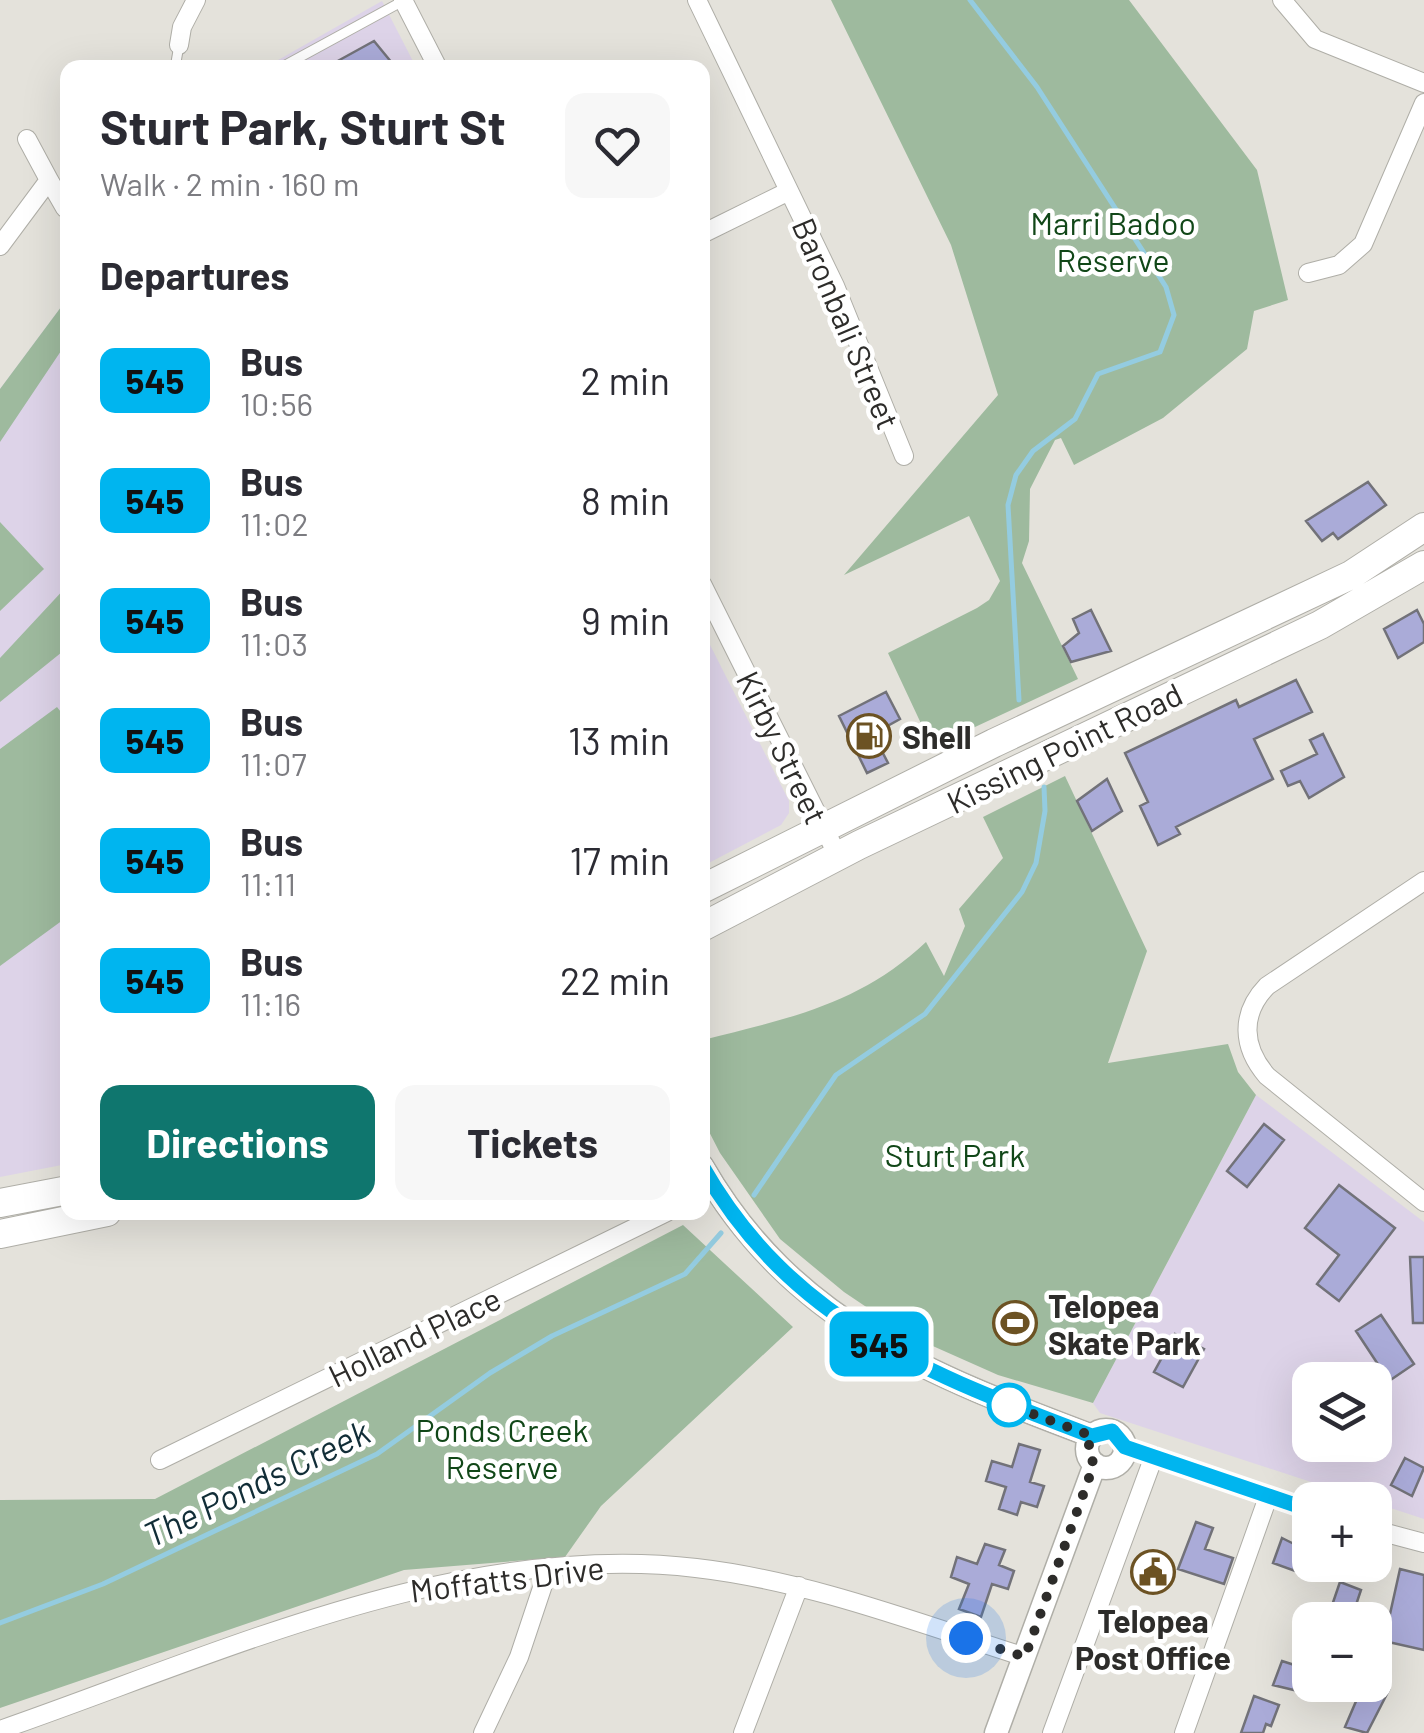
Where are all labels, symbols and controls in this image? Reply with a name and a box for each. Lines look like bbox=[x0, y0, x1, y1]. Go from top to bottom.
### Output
button: heart bbox=[565, 93, 670, 198]
text: Sturt Park, Sturt St bbox=[100, 97, 506, 155]
text: Walk · 2 min · 160 m bbox=[100, 164, 359, 202]
park label: Marri Badoo Reserve bbox=[1030, 203, 1196, 278]
street label: Baronbali Street bbox=[785, 212, 909, 434]
text: Departures bbox=[100, 252, 289, 298]
text: Bus bbox=[240, 338, 303, 384]
text: 2 min bbox=[580, 357, 670, 403]
text: 545 bbox=[126, 359, 184, 401]
text: 10:56 bbox=[240, 384, 313, 422]
text: Bus bbox=[240, 458, 303, 504]
text: 8 min bbox=[581, 477, 670, 523]
text: 545 bbox=[126, 479, 184, 521]
text: 11:02 bbox=[240, 504, 309, 542]
text: Bus bbox=[240, 578, 303, 624]
text: 9 min bbox=[581, 597, 670, 643]
text: 545 bbox=[126, 599, 184, 641]
text: 11:03 bbox=[240, 624, 308, 662]
street label: Kirby Street bbox=[730, 664, 836, 830]
street label: Kissing Point Road bbox=[940, 674, 1188, 820]
text: Bus bbox=[240, 698, 303, 744]
fuel station icon: Shell bbox=[846, 713, 892, 759]
text: 13 min bbox=[568, 717, 670, 763]
place label: Shell bbox=[902, 717, 972, 755]
text: 545 bbox=[126, 719, 184, 761]
text: 11:07 bbox=[240, 744, 307, 782]
text: Bus bbox=[240, 818, 303, 864]
text: 17 min bbox=[570, 837, 670, 883]
text: 545 bbox=[126, 839, 184, 881]
text: 11:11 bbox=[240, 864, 296, 902]
text: Bus bbox=[240, 938, 303, 984]
text: 22 min bbox=[560, 957, 670, 1003]
text: 545 bbox=[126, 959, 184, 1001]
text: 11:16 bbox=[240, 984, 301, 1022]
button: Directions bbox=[100, 1085, 375, 1200]
button: Tickets bbox=[395, 1085, 670, 1200]
park label: Sturt Park bbox=[885, 1135, 1025, 1173]
street label: Holland Place bbox=[322, 1278, 506, 1394]
place label: Telopea Skate Park bbox=[1048, 1286, 1201, 1361]
sports icon: Telopea Skate Park bbox=[992, 1300, 1038, 1346]
line badge: 545 bbox=[822, 1312, 936, 1376]
text: 545 bbox=[850, 1323, 908, 1365]
map controls bbox=[1292, 1362, 1392, 1702]
button: layers bbox=[1292, 1362, 1392, 1462]
unlabelled marker bbox=[988, 1384, 1030, 1426]
water label: The Ponds Creek bbox=[136, 1409, 376, 1555]
park label: Ponds Creek Reserve bbox=[415, 1410, 589, 1485]
button: + bbox=[1292, 1482, 1392, 1582]
street label: Moffatts Drive bbox=[408, 1547, 606, 1609]
public building icon: Telopea Post Office bbox=[1130, 1549, 1176, 1595]
place label: Telopea Post Office bbox=[1075, 1601, 1231, 1676]
button: − bbox=[1292, 1602, 1392, 1702]
your location bbox=[941, 1613, 991, 1663]

